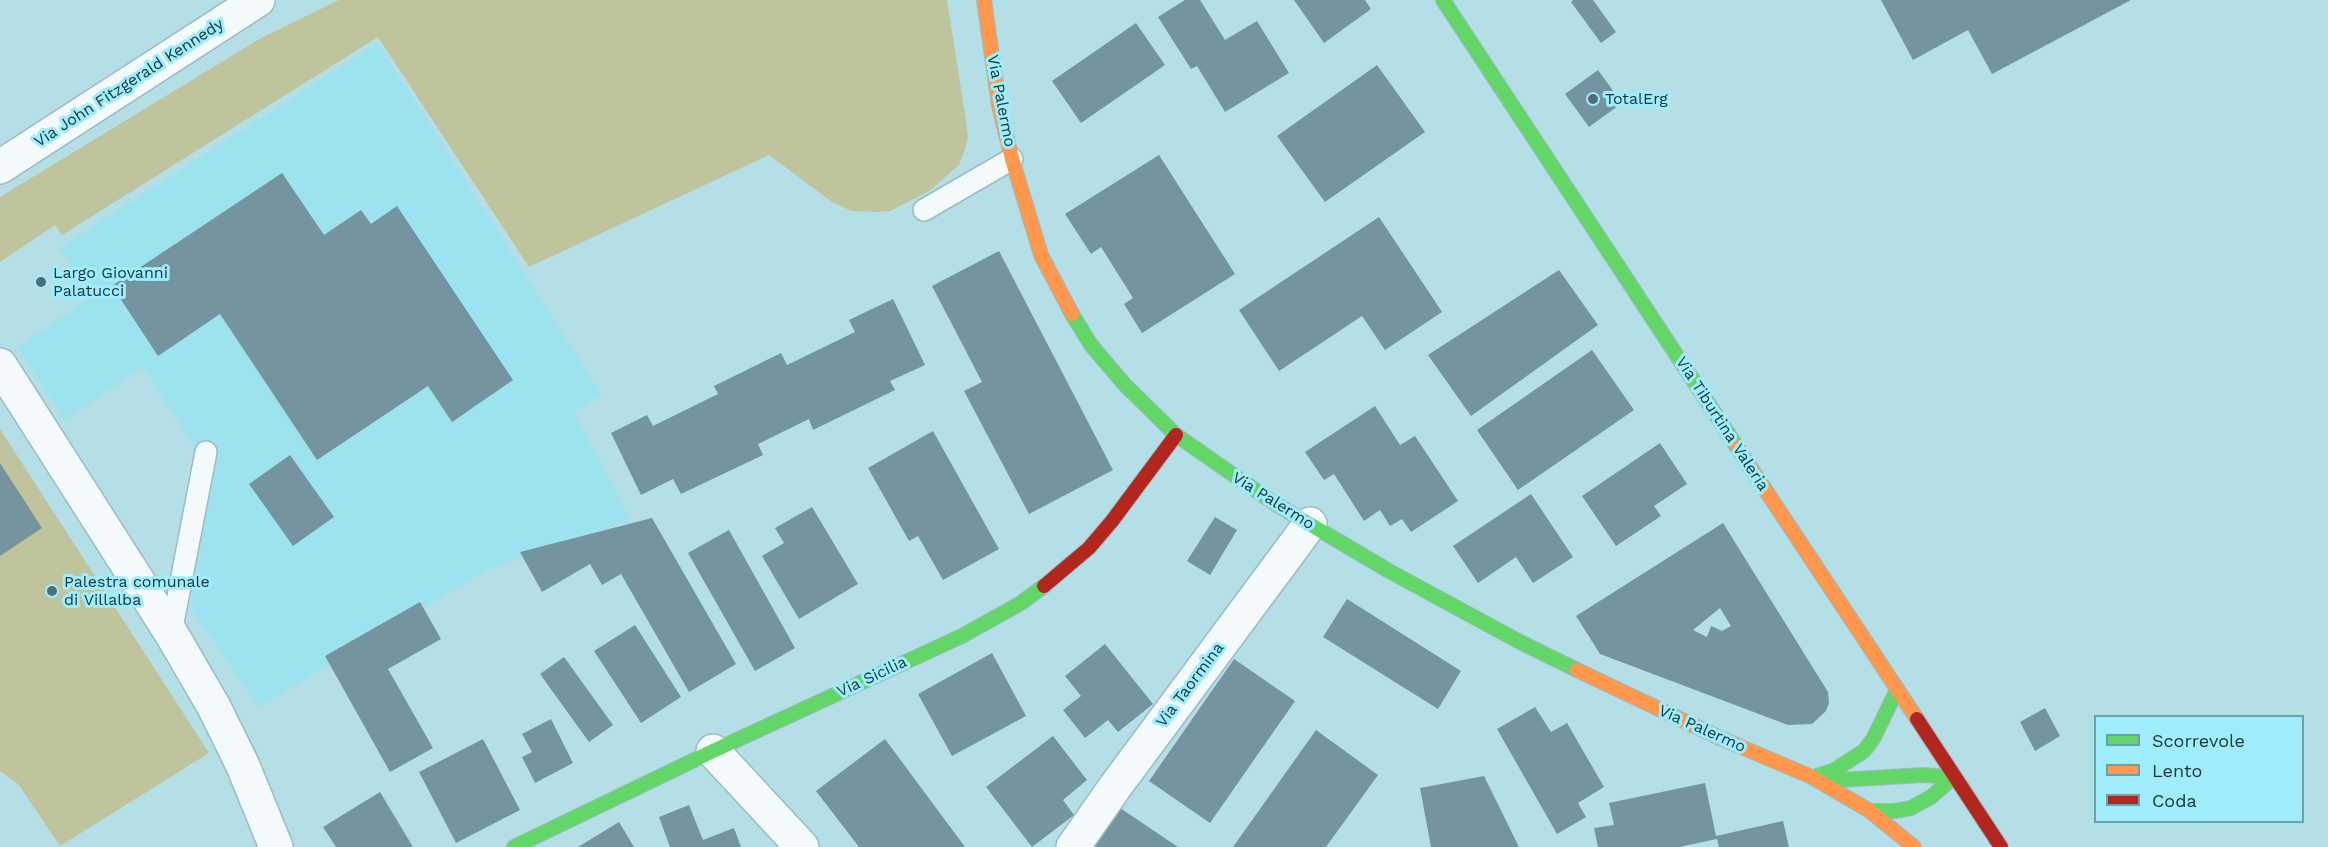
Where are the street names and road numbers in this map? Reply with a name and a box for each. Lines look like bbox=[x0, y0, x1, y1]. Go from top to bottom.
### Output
street label: Via John Fitzgerald Kennedy bbox=[31, 14, 227, 152]
street label: Via Palermo bbox=[983, 53, 1019, 149]
street label: Via Tiburtina Valeria bbox=[1671, 353, 1773, 495]
street label: Via Palermo bbox=[1228, 468, 1318, 534]
street label: Via Taormina bbox=[1152, 639, 1228, 731]
street label: Via Sicilia bbox=[834, 652, 910, 702]
street label: Via Palermo bbox=[1655, 701, 1749, 757]

